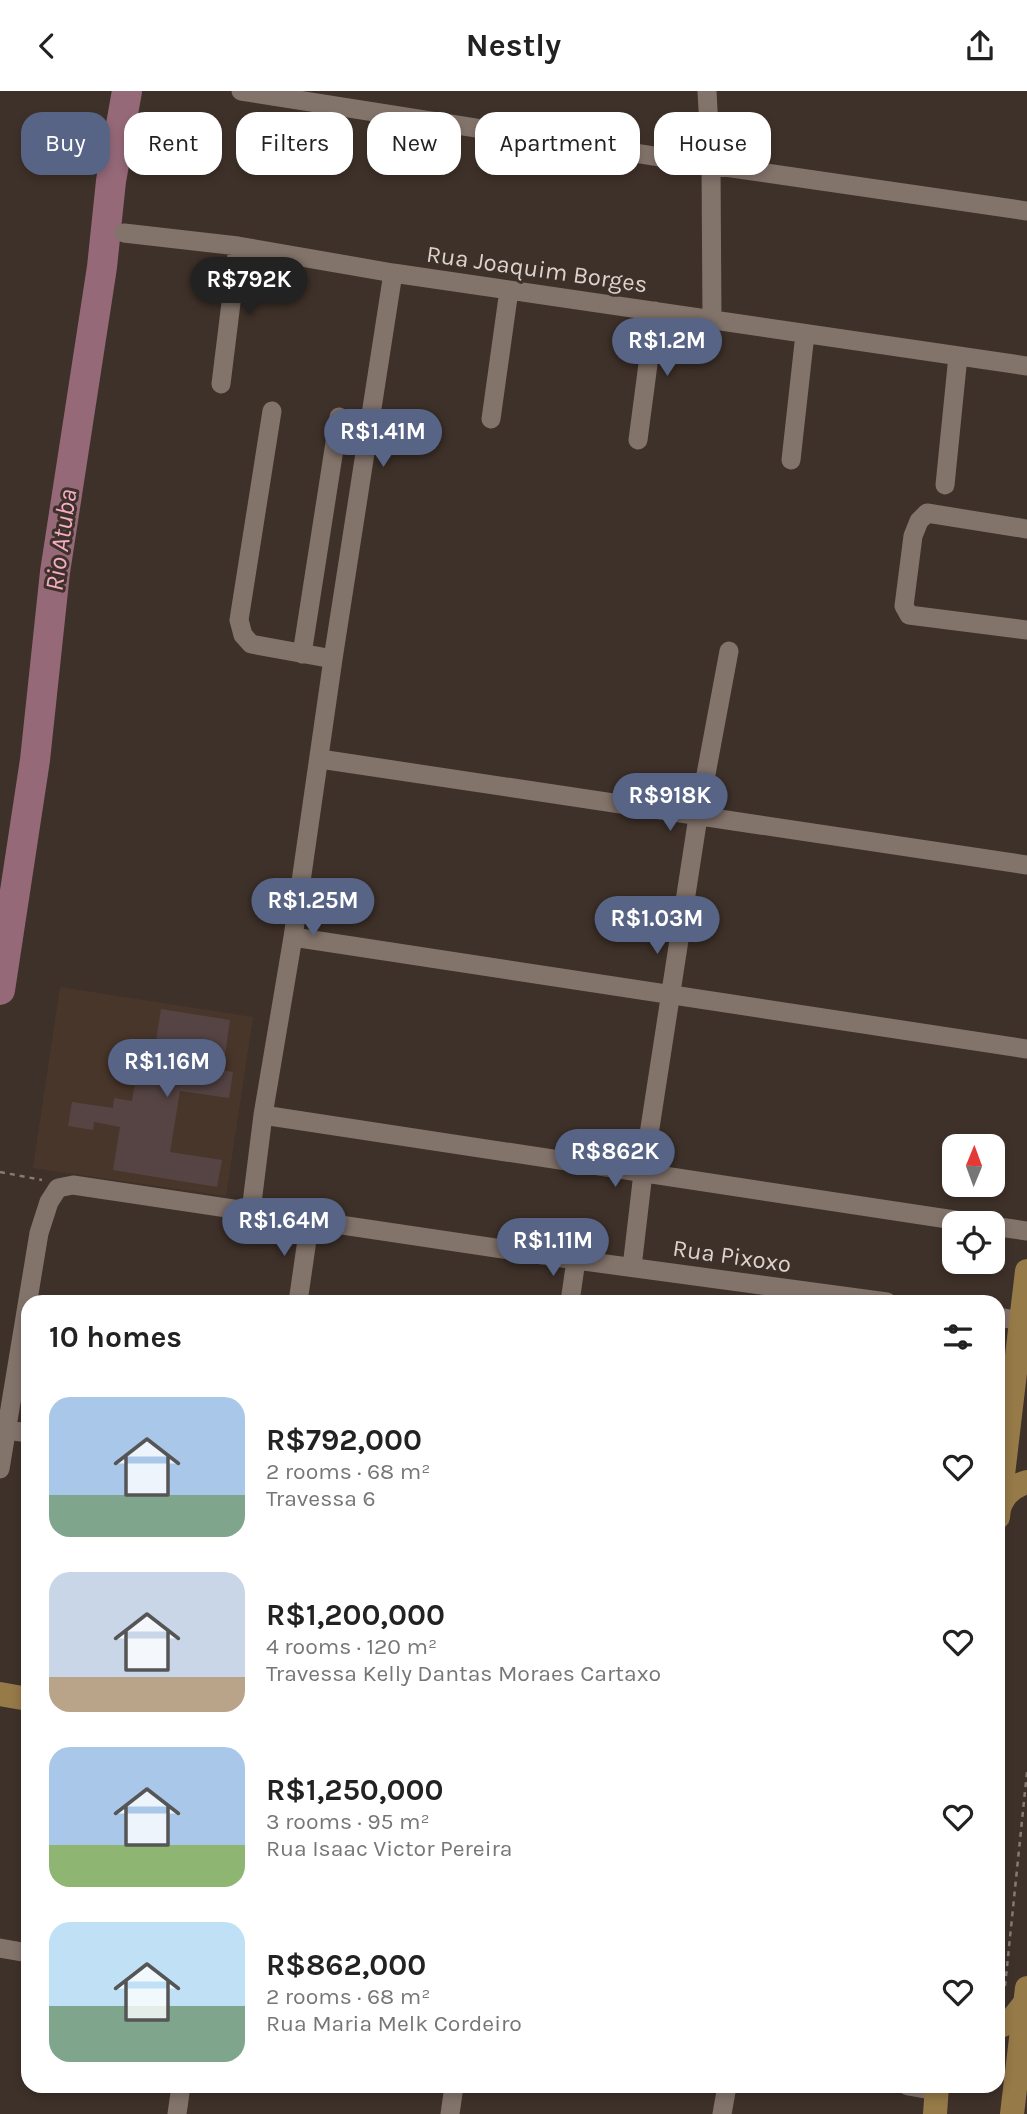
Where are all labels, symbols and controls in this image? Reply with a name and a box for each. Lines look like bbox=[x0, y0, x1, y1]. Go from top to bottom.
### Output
icon: back bbox=[28, 27, 66, 65]
text: Nestly bbox=[466, 27, 561, 64]
icon: share bbox=[961, 27, 999, 65]
chip: Buy bbox=[21, 112, 110, 175]
chip: Rent bbox=[124, 112, 222, 175]
chip: Filters bbox=[236, 112, 353, 175]
chip: New bbox=[367, 112, 461, 175]
chip: Apartment bbox=[475, 112, 640, 175]
chip: House bbox=[654, 112, 771, 175]
street label: Rua Joaquim Borges bbox=[425, 240, 649, 298]
pin: R$792K bbox=[192, 257, 306, 317]
text: R$792K bbox=[206, 266, 292, 293]
pin: R$1.2M bbox=[610, 319, 724, 378]
text: R$1.2M bbox=[628, 327, 706, 354]
pin: R$1.41M bbox=[318, 409, 448, 469]
text: R$1.41M bbox=[340, 418, 426, 445]
water label: Rio Atuba bbox=[38, 487, 84, 593]
pin: R$918K bbox=[613, 773, 727, 833]
text: R$918K bbox=[629, 782, 711, 809]
pin: R$1.25M bbox=[248, 879, 378, 938]
text: R$1.25M bbox=[267, 887, 359, 914]
pin: R$1.03M bbox=[592, 897, 722, 956]
text: R$1.03M bbox=[611, 905, 703, 932]
pin: R$1.16M bbox=[102, 1039, 232, 1099]
text: R$1.16M bbox=[124, 1048, 210, 1075]
pin: R$862K bbox=[558, 1129, 672, 1189]
north arrow bbox=[942, 1134, 1004, 1197]
map controls bbox=[942, 1134, 1005, 1274]
text: R$862K bbox=[571, 1138, 659, 1165]
pin: R$1.64M bbox=[219, 1199, 349, 1258]
text: R$1.64M bbox=[238, 1207, 330, 1234]
button: locate bbox=[942, 1211, 1005, 1274]
pin: R$1.11M bbox=[488, 1219, 618, 1278]
text: R$1.11M bbox=[513, 1227, 593, 1254]
street label: Rua Pixoxo bbox=[671, 1234, 793, 1278]
icon: filters bbox=[939, 1318, 977, 1356]
text: 10 homes bbox=[49, 1319, 182, 1355]
text: R$792,000 bbox=[266, 1422, 422, 1458]
icon: home bbox=[105, 1425, 189, 1509]
icon: heart bbox=[939, 1448, 977, 1486]
text: 2 rooms · 68 m² bbox=[266, 1458, 430, 1485]
text: Travessa 6 bbox=[266, 1485, 376, 1512]
text: R$1,200,000 bbox=[266, 1597, 445, 1633]
icon: home bbox=[105, 1600, 189, 1684]
icon: heart bbox=[939, 1623, 977, 1661]
text: 4 rooms · 120 m² bbox=[266, 1633, 437, 1660]
text: Travessa Kelly Dantas Moraes Cartaxo bbox=[266, 1660, 661, 1687]
text: R$1,250,000 bbox=[266, 1772, 443, 1808]
icon: home bbox=[105, 1775, 189, 1859]
icon: heart bbox=[939, 1798, 977, 1836]
text: 3 rooms · 95 m² bbox=[266, 1808, 430, 1835]
text: Rua Isaac Victor Pereira bbox=[266, 1835, 512, 1862]
text: R$862,000 bbox=[266, 1947, 426, 1983]
icon: home bbox=[105, 1950, 189, 2034]
icon: heart bbox=[939, 1973, 977, 2011]
text: 2 rooms · 68 m² bbox=[266, 1983, 430, 2010]
text: Rua Maria Melk Cordeiro bbox=[266, 2010, 522, 2037]

